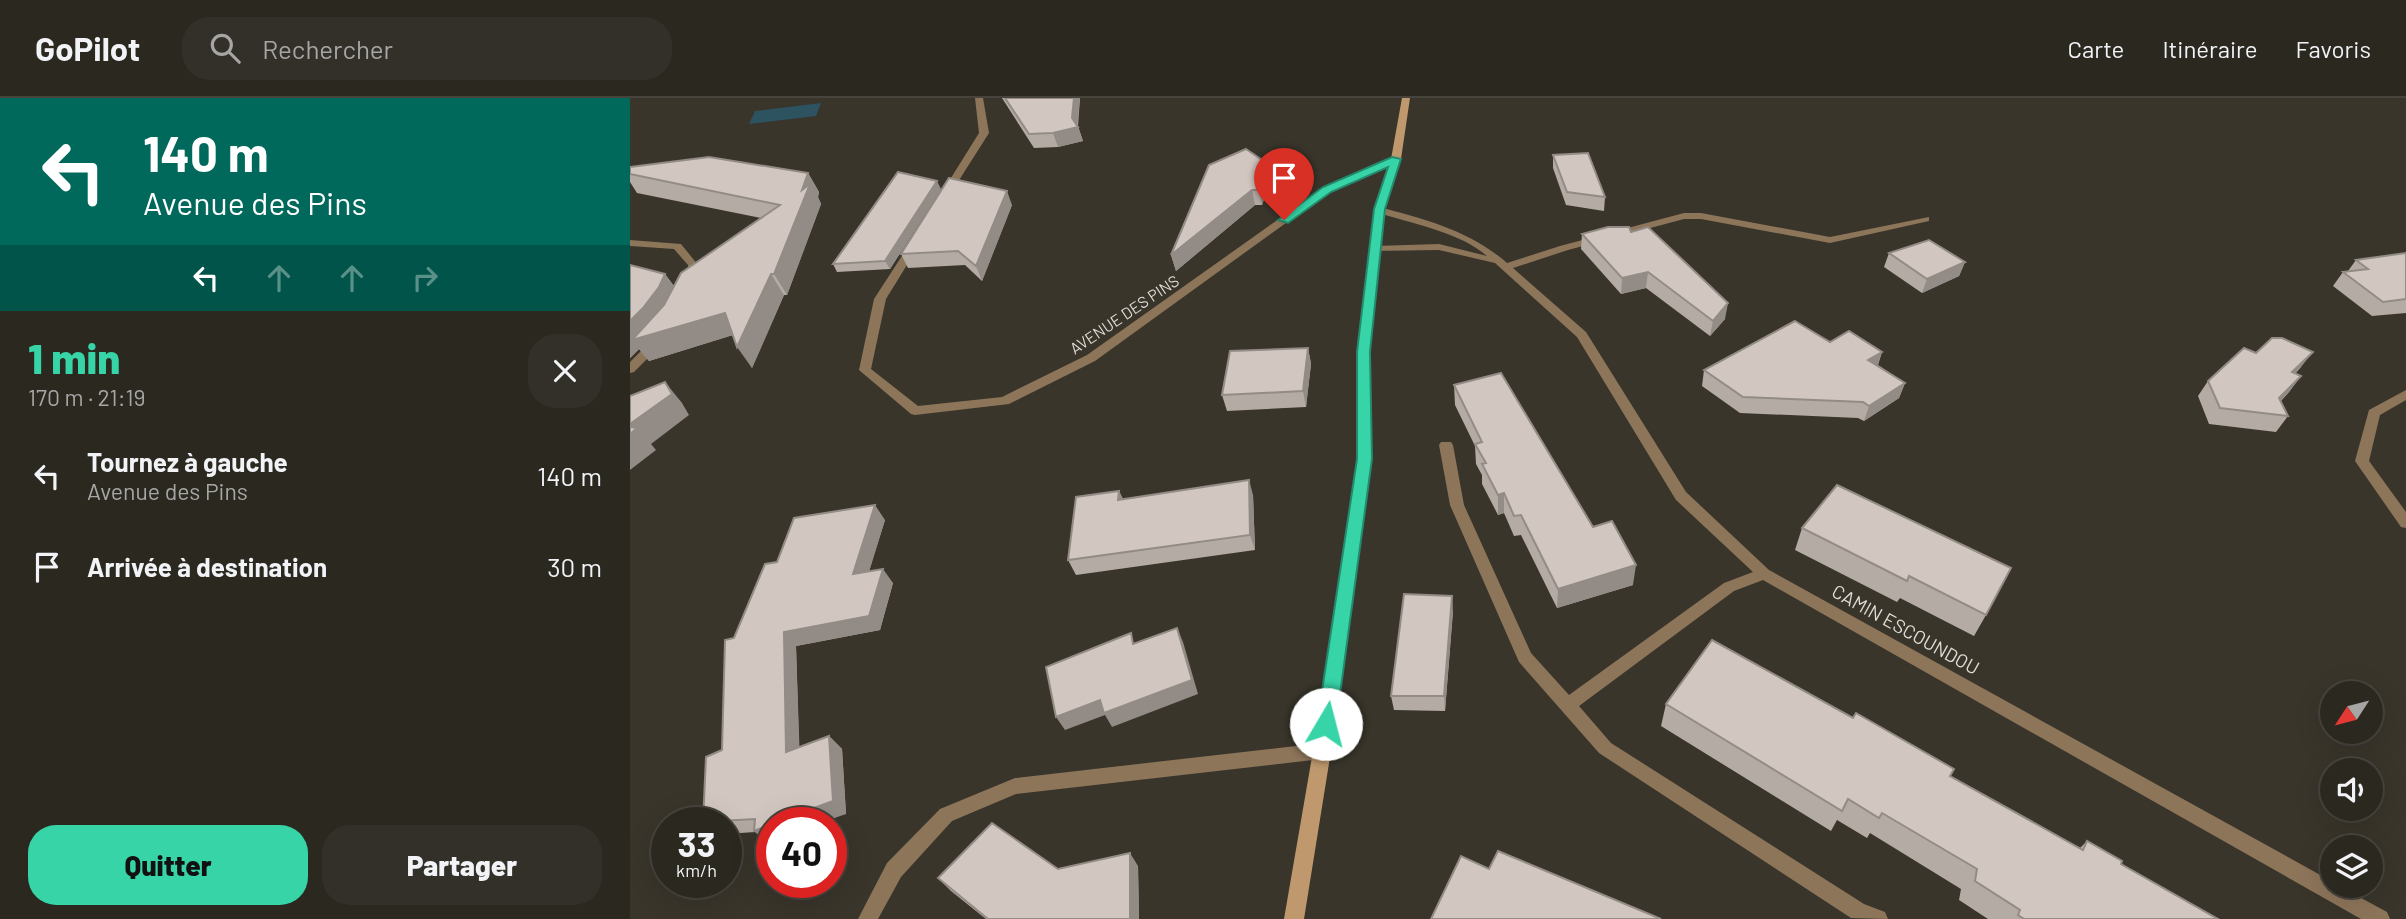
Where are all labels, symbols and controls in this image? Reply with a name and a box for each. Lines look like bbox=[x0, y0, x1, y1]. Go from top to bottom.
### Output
search box bbox=[182, 17, 672, 80]
text: GoPilot bbox=[35, 28, 140, 68]
icon: search bbox=[206, 29, 244, 67]
text: Rechercher bbox=[262, 33, 393, 64]
text: Carte bbox=[2068, 34, 2124, 63]
text: Itinéraire bbox=[2162, 34, 2258, 63]
text: Favoris bbox=[2296, 34, 2371, 63]
text: 140 m bbox=[143, 123, 269, 182]
icon: left bbox=[28, 126, 119, 217]
pin bbox=[1254, 148, 1314, 220]
icon: arrive bbox=[1265, 159, 1303, 197]
text: Avenue des Pins bbox=[143, 183, 367, 221]
icon: left bbox=[187, 259, 225, 297]
icon: ahead bbox=[260, 259, 298, 297]
icon: ahead bbox=[333, 259, 371, 297]
icon: right bbox=[406, 259, 444, 297]
street label: AVENUE DES PINS bbox=[1066, 270, 1182, 358]
text: 1 min bbox=[28, 332, 120, 382]
button: close bbox=[528, 334, 602, 408]
text: 170 m · 21:19 bbox=[28, 383, 145, 411]
text: Tournez à gauche bbox=[87, 446, 288, 477]
icon: left bbox=[28, 457, 66, 495]
text: 140 m bbox=[537, 460, 602, 491]
text: Avenue des Pins bbox=[87, 477, 248, 505]
icon: arrive bbox=[28, 548, 66, 586]
text: Arrivée à destination bbox=[87, 551, 327, 582]
text: 30 m bbox=[547, 551, 602, 582]
street label: CAMIN ESCOUNDOU bbox=[1828, 579, 1984, 679]
north arrow bbox=[2320, 681, 2384, 744]
map controls bbox=[2320, 681, 2383, 898]
position arrow bbox=[1289, 687, 1363, 761]
button: sound bbox=[2320, 758, 2383, 821]
speed limit sign: 40 bbox=[756, 807, 847, 898]
text: 33 bbox=[678, 822, 715, 864]
button: Quitter bbox=[28, 825, 308, 905]
button: Partager bbox=[322, 825, 602, 905]
button: layers bbox=[2320, 835, 2383, 898]
text: km/h bbox=[676, 859, 717, 881]

